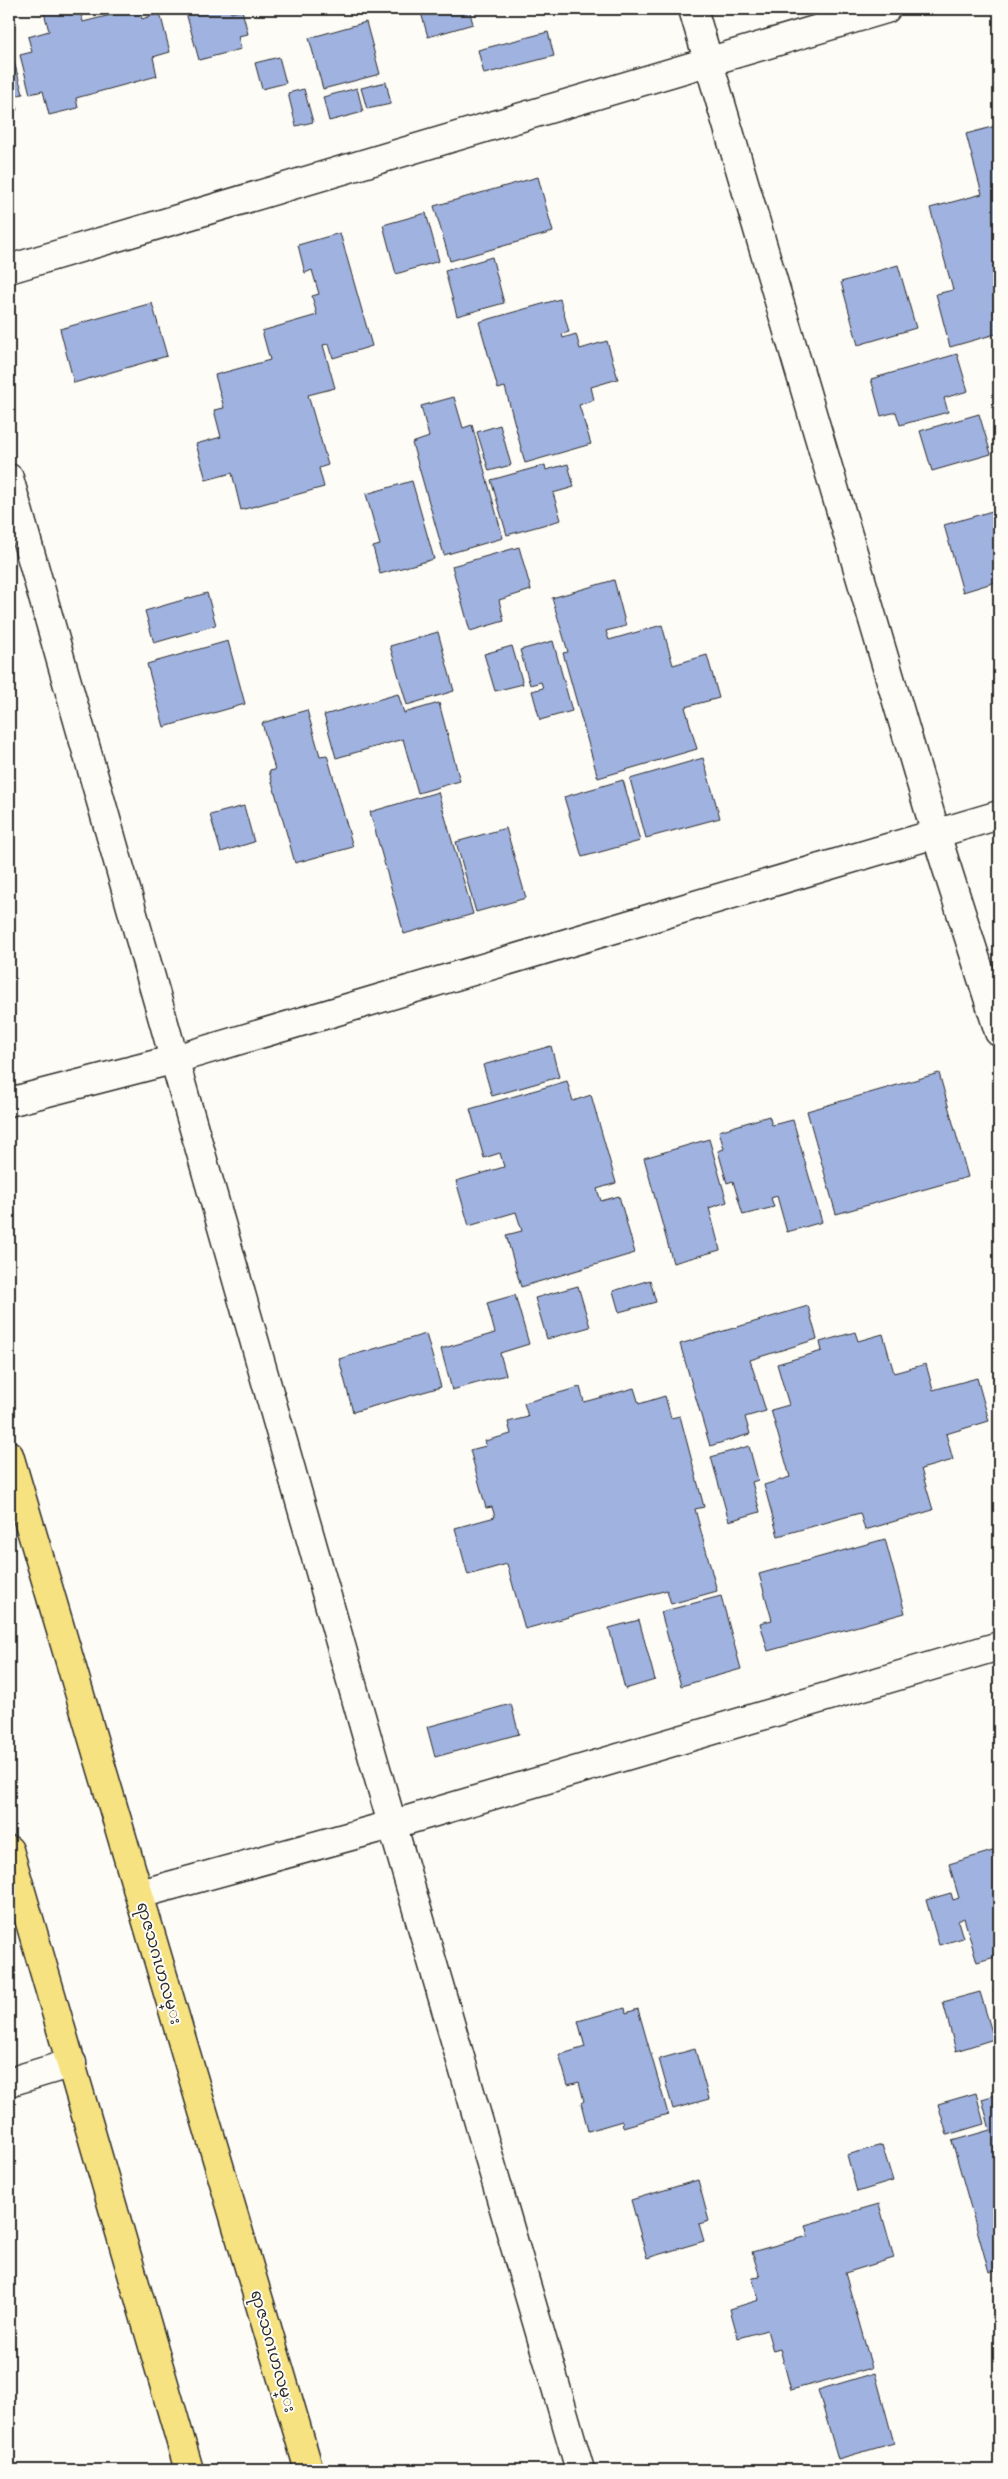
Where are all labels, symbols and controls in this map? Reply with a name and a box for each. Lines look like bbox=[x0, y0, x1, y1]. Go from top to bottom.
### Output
street label: ရာဇသဂၤဟလမ္း bbox=[129, 1900, 187, 2028]
street label: ရာဇသဂၤဟလမ္း bbox=[243, 2288, 301, 2416]

